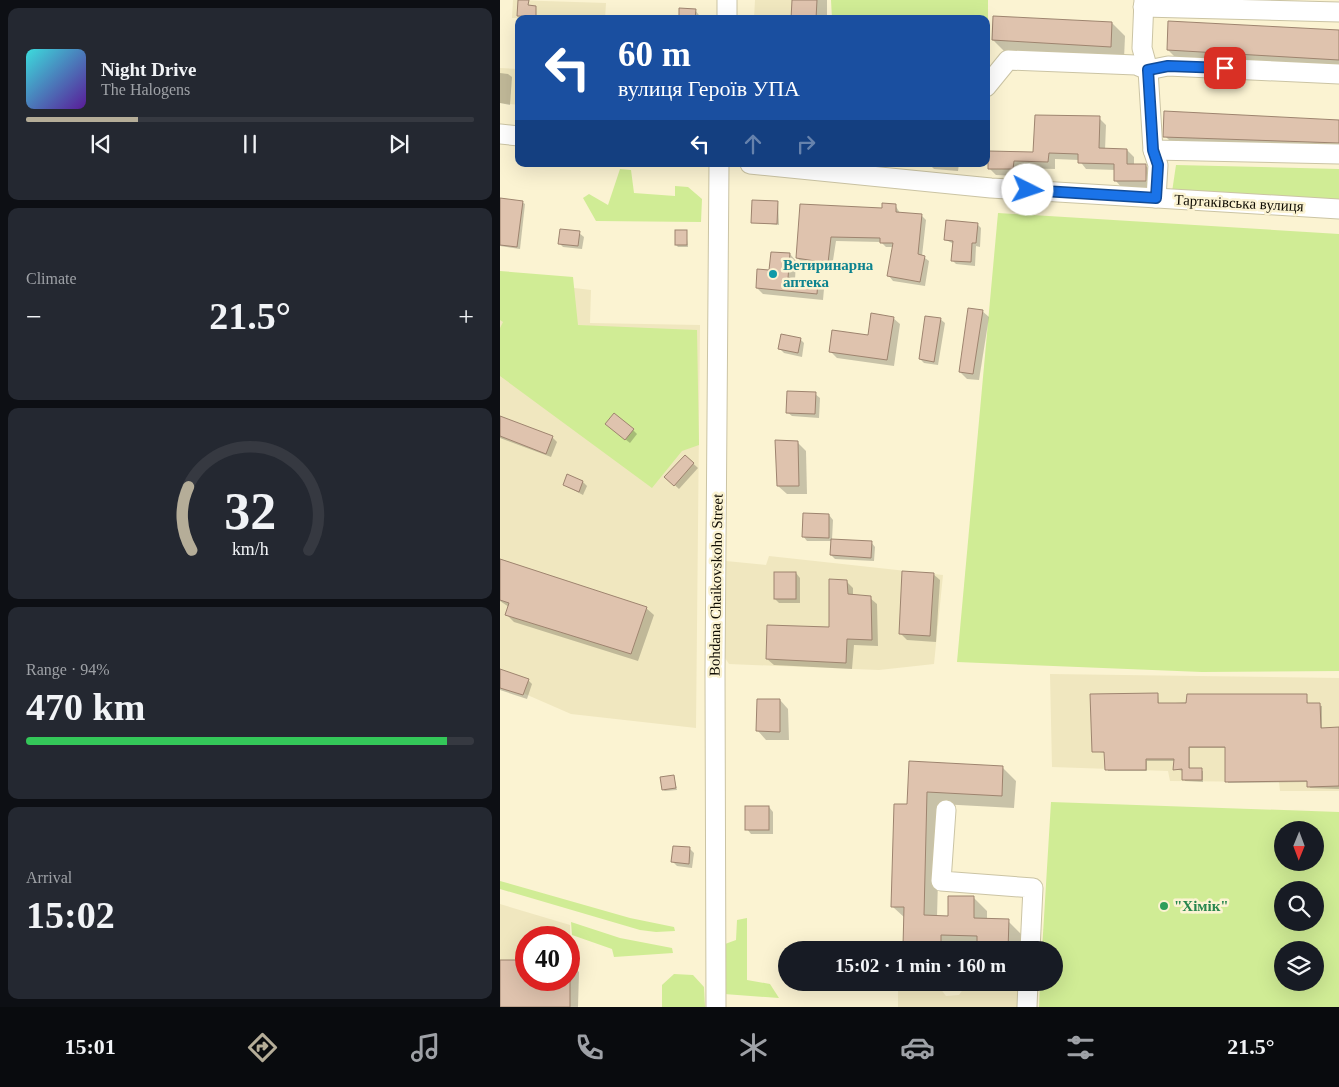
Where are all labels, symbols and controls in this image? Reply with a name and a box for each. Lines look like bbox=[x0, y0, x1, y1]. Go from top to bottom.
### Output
icon: left bbox=[535, 35, 600, 100]
text: 60 m bbox=[618, 35, 691, 74]
pin bbox=[1204, 47, 1246, 89]
icon: arrive bbox=[1211, 54, 1239, 82]
text: Night Drive bbox=[101, 59, 197, 80]
text: вулиця Героїв УПА bbox=[618, 76, 800, 101]
text: The Halogens bbox=[101, 81, 190, 98]
icon: previous bbox=[87, 130, 115, 158]
icon: pause bbox=[236, 130, 264, 158]
icon: next bbox=[385, 130, 413, 158]
icon: left bbox=[686, 130, 714, 158]
icon: ahead bbox=[739, 130, 767, 158]
icon: right bbox=[792, 130, 820, 158]
position arrow bbox=[1001, 163, 1053, 215]
street label: Тартаківська вулиця bbox=[1174, 192, 1304, 214]
place label: Ветиринарна аптека bbox=[783, 257, 874, 290]
marker: Ветиринарна аптека bbox=[767, 268, 779, 280]
text: Climate bbox=[26, 270, 77, 287]
text: 21.5° bbox=[209, 295, 291, 337]
text: − bbox=[26, 301, 42, 332]
text: + bbox=[458, 301, 474, 332]
text: 32 bbox=[224, 483, 276, 540]
street label: Bohdana Chaikovskoho Street bbox=[706, 493, 726, 676]
text: km/h bbox=[232, 539, 268, 559]
text: Range · 94% bbox=[26, 661, 110, 678]
text: 470 km bbox=[26, 686, 145, 728]
north arrow bbox=[1274, 821, 1324, 871]
map controls bbox=[1274, 821, 1324, 991]
text: Arrival bbox=[26, 869, 72, 886]
button: search bbox=[1274, 881, 1324, 931]
text: 15:02 bbox=[26, 894, 115, 936]
place label: "Хімік" bbox=[1174, 898, 1229, 914]
marker: "Хімік" bbox=[1158, 900, 1170, 912]
speed limit sign: 40 bbox=[515, 926, 580, 991]
button: layers bbox=[1274, 941, 1324, 991]
text: 15:02 · 1 min · 160 m bbox=[835, 955, 1006, 976]
icon: directions bbox=[245, 1030, 280, 1065]
icon: music bbox=[408, 1030, 443, 1065]
icon: phone bbox=[572, 1030, 607, 1065]
icon: climate bbox=[736, 1030, 771, 1065]
icon: car bbox=[900, 1030, 935, 1065]
icon: filters bbox=[1063, 1030, 1098, 1065]
text: 15:01 bbox=[64, 1034, 116, 1059]
text: 21.5° bbox=[1227, 1034, 1275, 1059]

